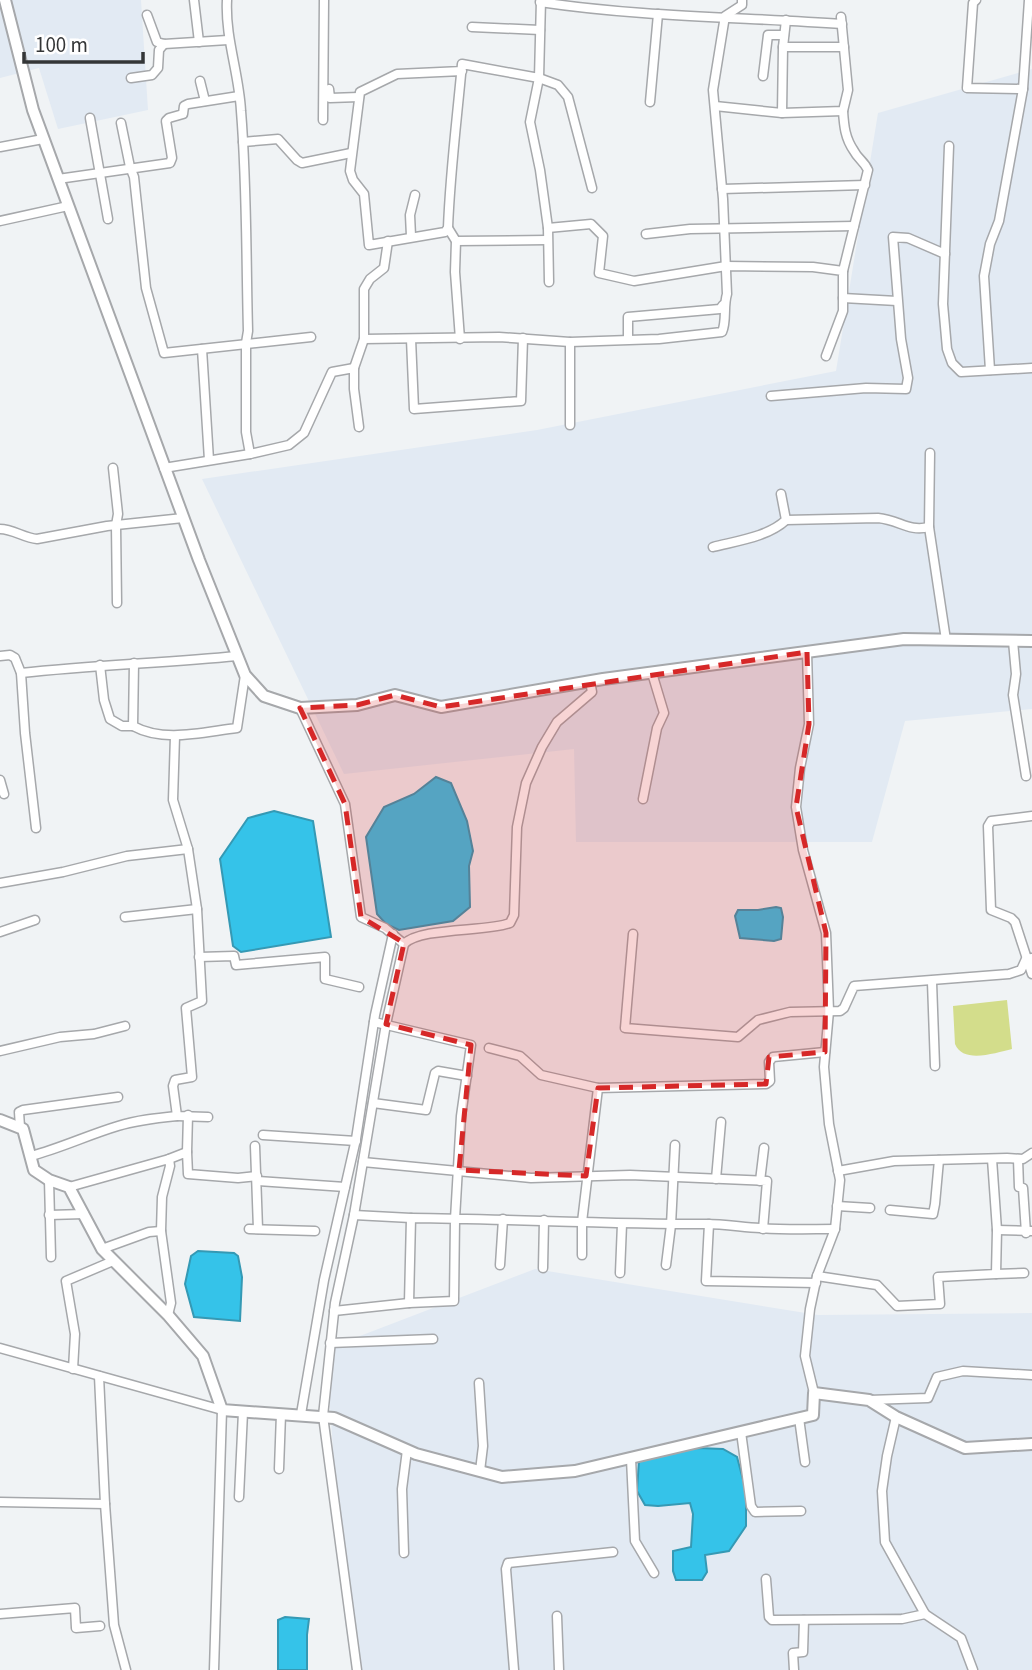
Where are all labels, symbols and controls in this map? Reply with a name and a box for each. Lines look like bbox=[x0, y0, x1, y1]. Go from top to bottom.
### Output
scale bar bbox=[24, 21, 144, 65]
text: 100 m bbox=[35, 30, 88, 60]

